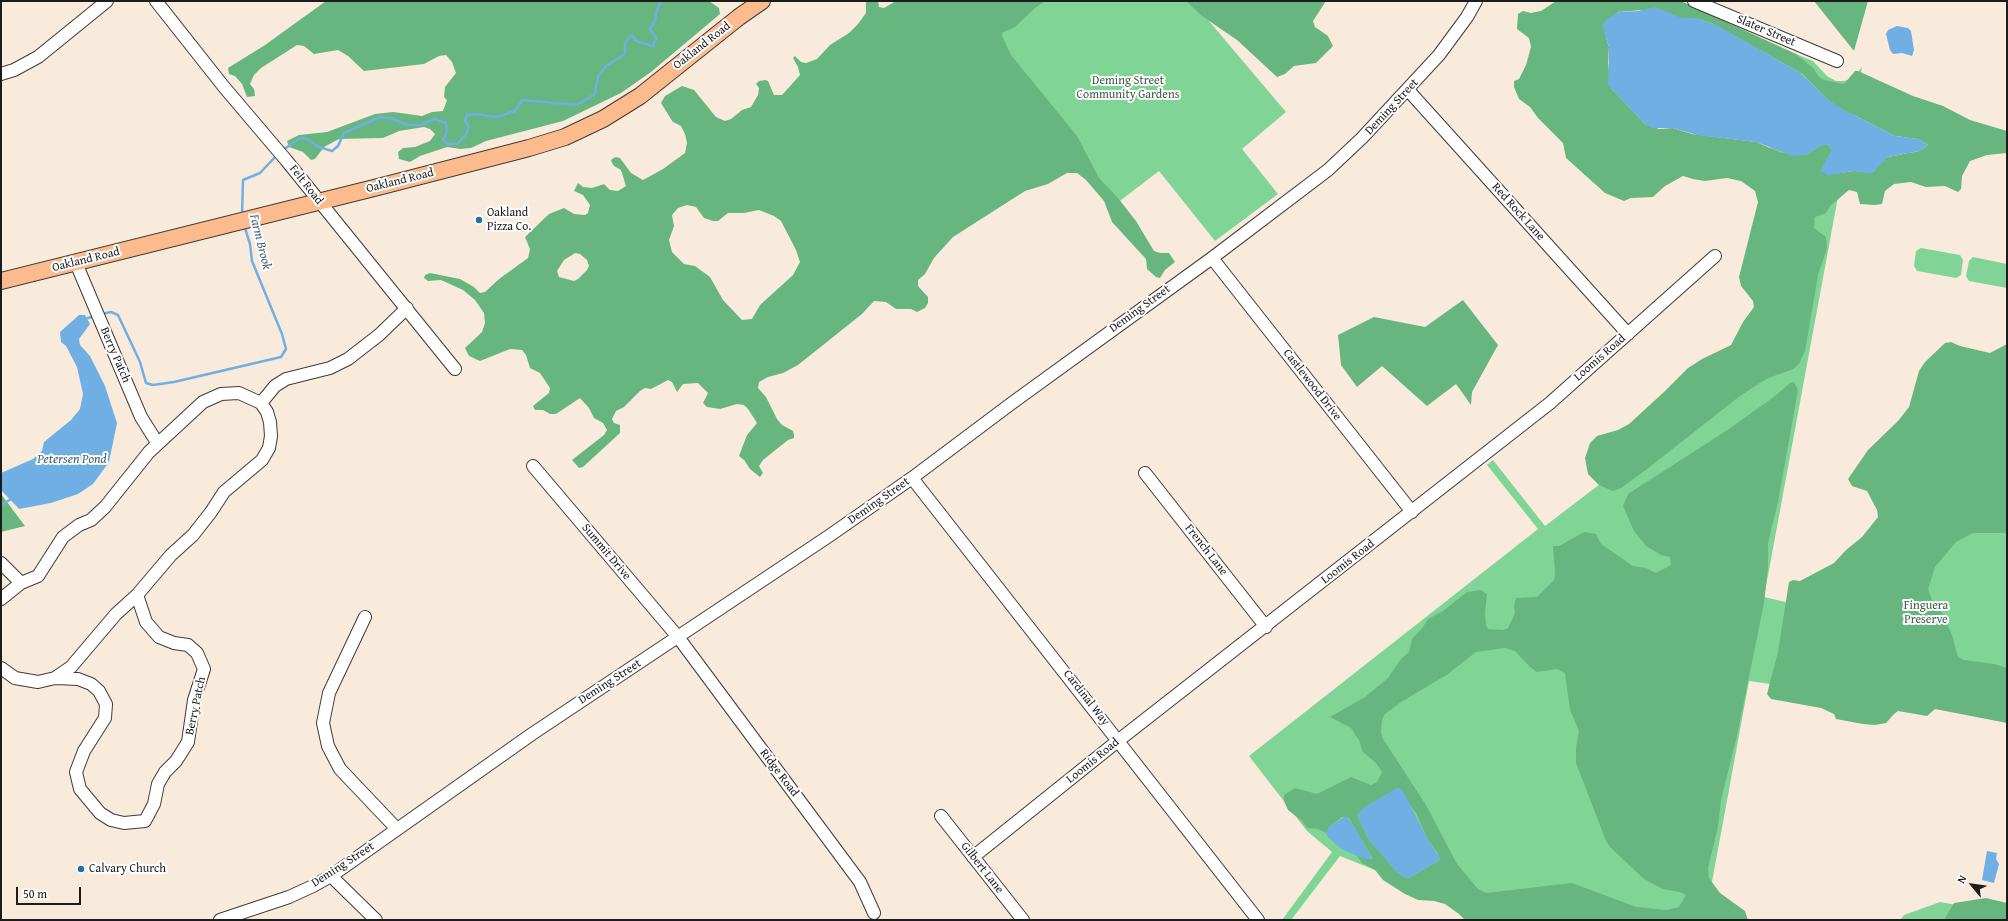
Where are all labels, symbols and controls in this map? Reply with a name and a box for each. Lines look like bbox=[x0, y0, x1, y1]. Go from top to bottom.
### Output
street label: Slater Street bbox=[1734, 12, 1798, 50]
street label: Oakland Road bbox=[670, 19, 734, 73]
park label: Deming Street Community Gardens bbox=[1077, 74, 1179, 102]
street label: Deming Street bbox=[1362, 76, 1422, 138]
street label: Felt Road bbox=[286, 162, 326, 208]
street label: Oakland Road bbox=[365, 166, 435, 196]
street label: Red Rock Lane bbox=[1488, 180, 1548, 244]
place label: Oakland Pizza Co. bbox=[487, 206, 531, 234]
water label: Farm Brook bbox=[246, 213, 274, 271]
marker: Oakland Pizza Co. bbox=[474, 215, 484, 225]
street label: Oakland Road bbox=[51, 245, 121, 275]
street label: Deming Street bbox=[1107, 282, 1173, 336]
street label: Berry Patch bbox=[97, 325, 133, 385]
street label: Loomis Road bbox=[1571, 332, 1629, 384]
street label: Castlewood Drive bbox=[1280, 346, 1344, 424]
water label: Petersen Pond bbox=[37, 452, 107, 468]
street label: Deming Street bbox=[845, 475, 913, 527]
street label: Summit Drive bbox=[578, 521, 634, 583]
street label: French Lane bbox=[1181, 521, 1231, 579]
street label: Loomis Road bbox=[1318, 537, 1378, 587]
park label: Finguera Preserve bbox=[1904, 599, 1948, 627]
street label: Deming Street bbox=[576, 656, 644, 708]
street label: Cardinal Way bbox=[1060, 667, 1112, 729]
street label: Berry Patch bbox=[183, 676, 209, 736]
street label: Loomis Road bbox=[1064, 735, 1122, 787]
street label: Ridge Road bbox=[756, 746, 802, 800]
street label: Deming Street bbox=[309, 839, 377, 891]
street label: Gilbert Lane bbox=[957, 839, 1007, 897]
place label: Calvary Church bbox=[89, 862, 166, 876]
marker: Calvary Church bbox=[76, 864, 86, 874]
north arrow bbox=[1952, 865, 1992, 905]
text: N bbox=[1953, 872, 1970, 886]
scale bar bbox=[18, 879, 83, 905]
text: 50 m bbox=[23, 885, 47, 902]

